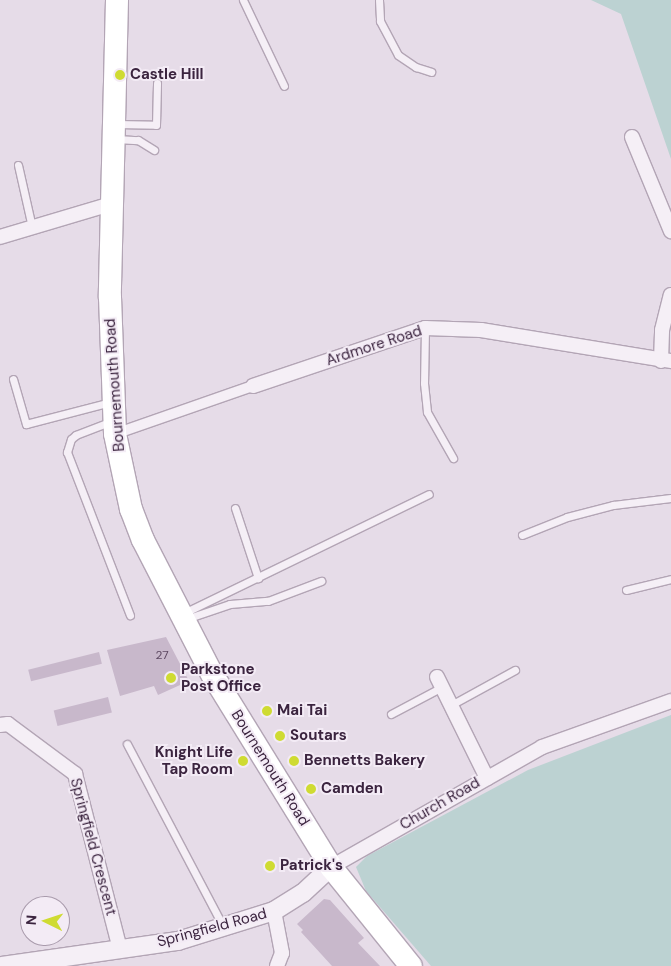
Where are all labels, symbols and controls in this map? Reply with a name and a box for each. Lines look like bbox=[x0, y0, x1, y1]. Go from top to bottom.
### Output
place label: Castle Hill bbox=[130, 66, 204, 84]
marker: Castle Hill bbox=[114, 69, 126, 81]
street label: Bournemouth Road bbox=[101, 318, 129, 452]
street label: Ardmore Road bbox=[324, 322, 424, 370]
house number: 27 bbox=[155, 649, 169, 663]
place label: Parkstone Post Office bbox=[181, 660, 261, 695]
marker: Parkstone Post Office bbox=[165, 672, 177, 684]
place label: Mai Tai bbox=[277, 702, 327, 720]
marker: Mai Tai bbox=[261, 705, 273, 717]
street label: Bournemouth Road bbox=[227, 707, 313, 829]
place label: Soutars bbox=[290, 727, 347, 745]
marker: Soutars bbox=[274, 730, 286, 742]
place label: Knight Life Tap Room bbox=[155, 743, 233, 778]
place label: Bennetts Bakery bbox=[304, 752, 425, 770]
marker: Knight Life Tap Room bbox=[237, 755, 249, 767]
marker: Bennetts Bakery bbox=[288, 755, 300, 767]
street label: Church Road bbox=[397, 774, 483, 834]
street label: Springfield Crescent bbox=[66, 776, 120, 918]
place label: Camden bbox=[321, 780, 383, 798]
marker: Camden bbox=[305, 783, 317, 795]
place label: Patrick's bbox=[280, 857, 343, 875]
marker: Patrick's bbox=[264, 860, 276, 872]
north arrow bbox=[20, 896, 70, 946]
street label: Springfield Road bbox=[155, 905, 269, 951]
text: N bbox=[22, 914, 40, 926]

